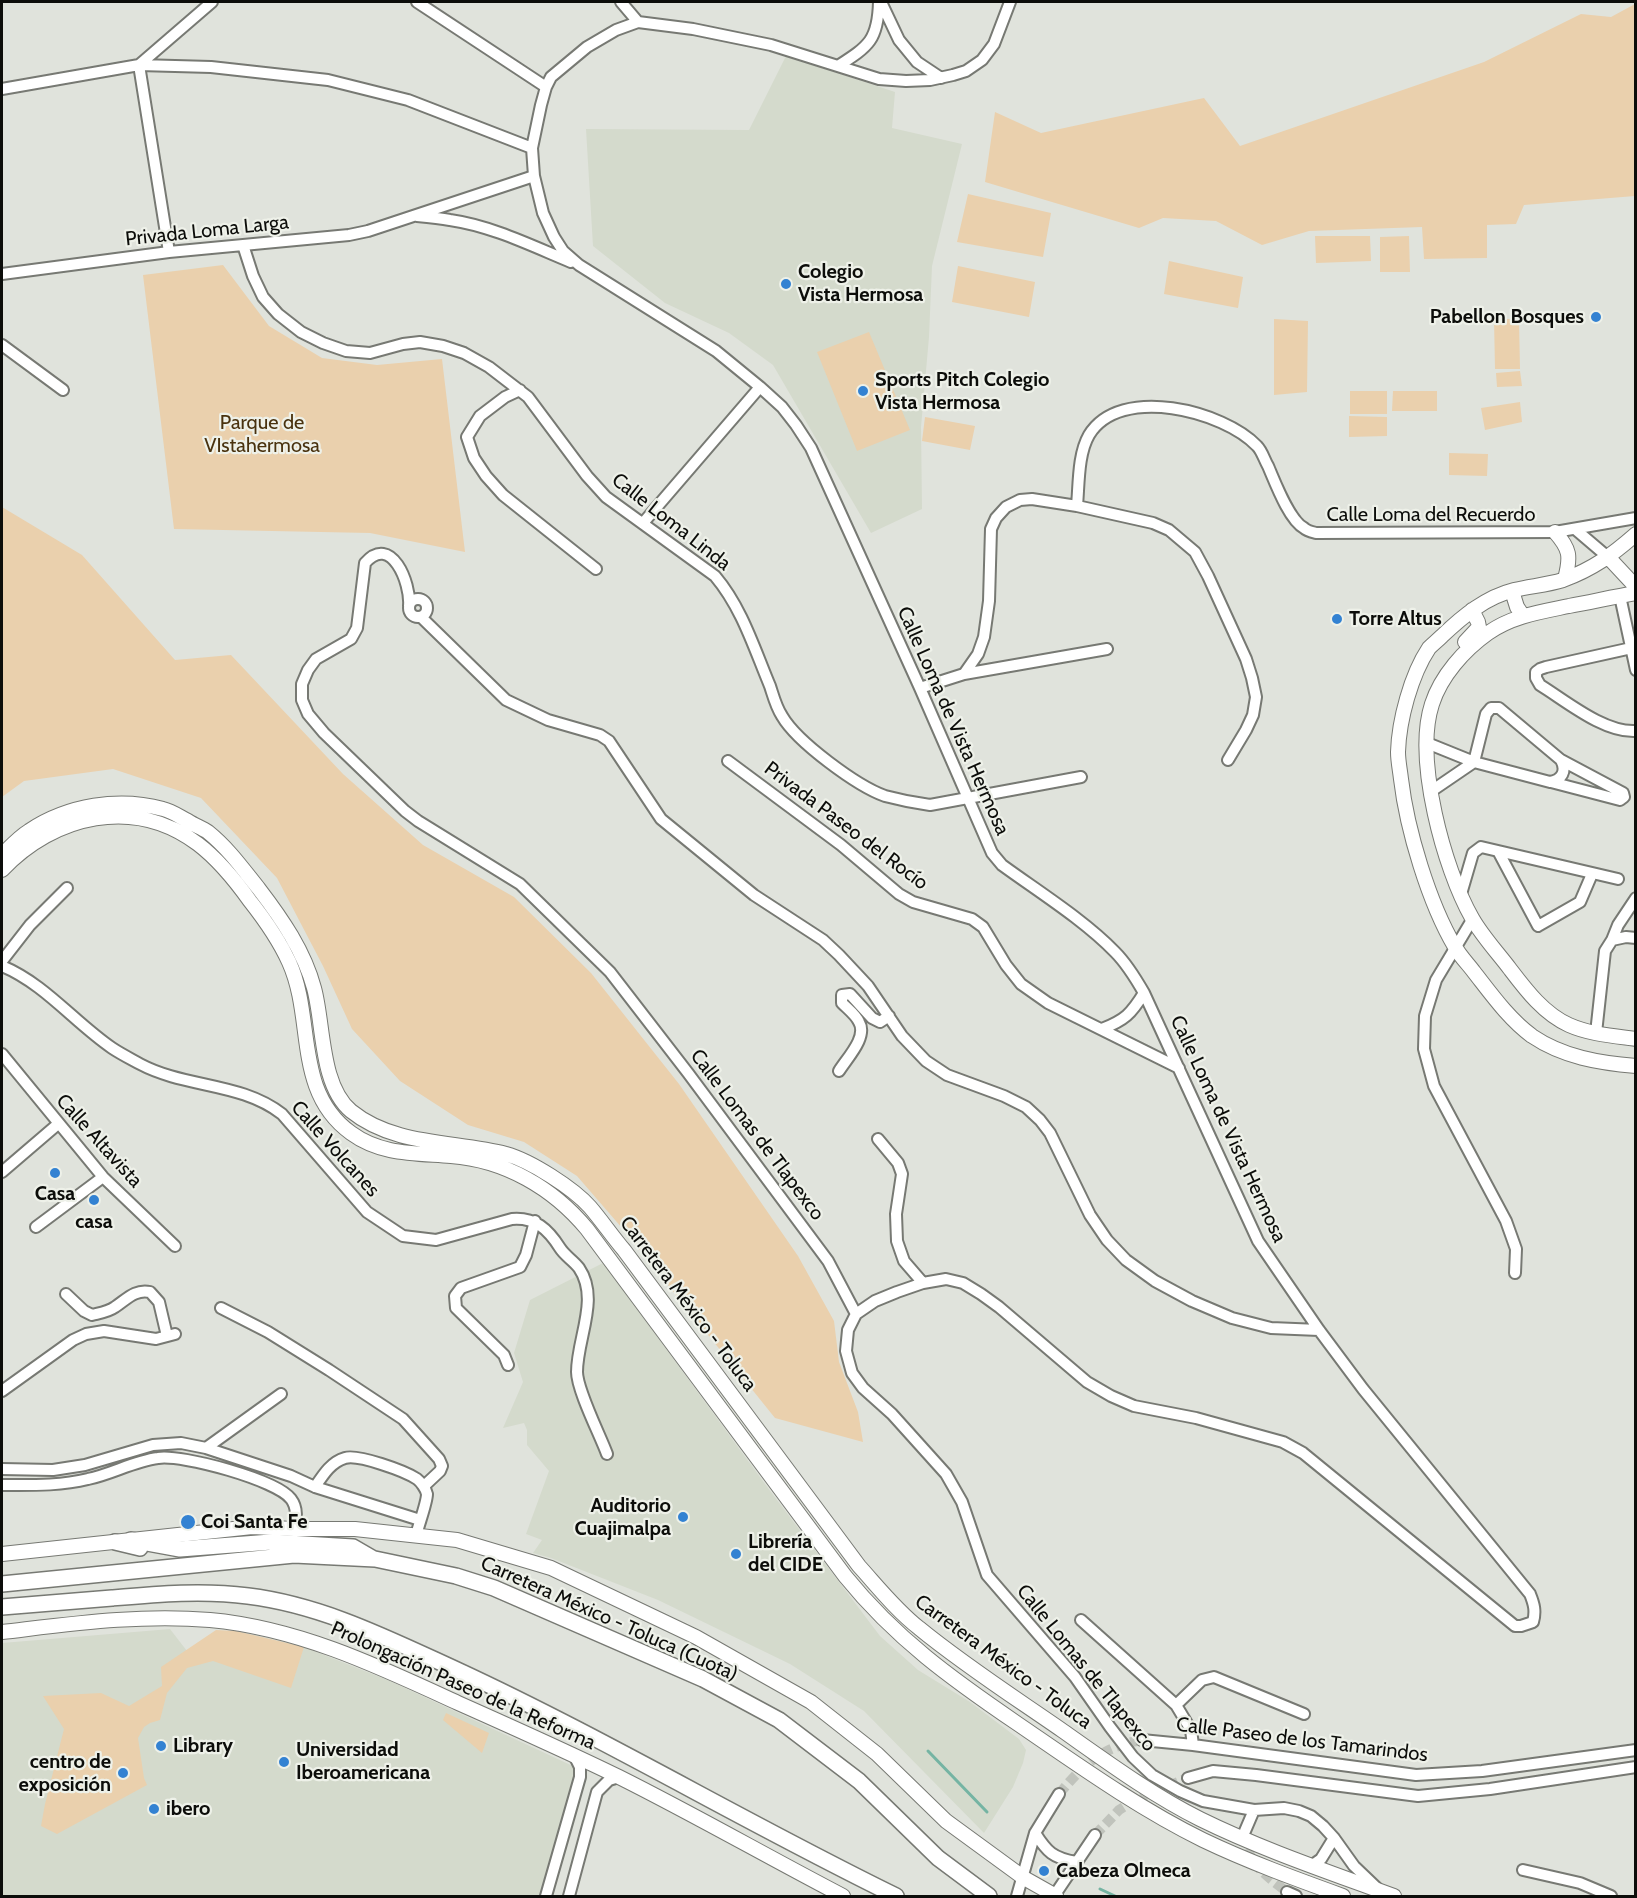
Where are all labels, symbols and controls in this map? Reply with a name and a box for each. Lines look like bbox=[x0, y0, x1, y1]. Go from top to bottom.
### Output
street label: Privada Loma Larga bbox=[124, 210, 290, 252]
place label: Colegio Vista Hermosa bbox=[798, 260, 923, 307]
marker: Colegio Vista Hermosa bbox=[779, 277, 793, 291]
place label: Pabellon Bosques bbox=[1430, 305, 1584, 329]
marker: Pabellon Bosques bbox=[1589, 310, 1603, 324]
place label: Sports Pitch Colegio Vista Hermosa bbox=[875, 368, 1049, 415]
marker: Sports Pitch Colegio Vista Hermosa bbox=[856, 384, 870, 398]
park label: Parque de VIstahermosa bbox=[204, 411, 320, 458]
street label: Calle Loma Linda bbox=[607, 468, 735, 576]
street label: Calle Loma del Recuerdo bbox=[1327, 503, 1535, 527]
street label: Calle Loma de Vista Hermosa bbox=[892, 603, 1014, 839]
place label: Torre Altus bbox=[1349, 607, 1442, 631]
marker: Torre Altus bbox=[1330, 612, 1344, 626]
street label: Privada Paseo del Rocío bbox=[759, 757, 933, 895]
street label: Calle Loma de Vista Hermosa bbox=[1165, 1012, 1291, 1246]
street label: Calle Lomas de Tlapexco bbox=[685, 1045, 829, 1225]
street label: Calle Altavista bbox=[51, 1089, 147, 1193]
street label: Calle Volcanes bbox=[286, 1096, 384, 1202]
marker: Casa bbox=[48, 1166, 62, 1180]
place label: Casa bbox=[35, 1182, 75, 1206]
marker: casa bbox=[87, 1193, 101, 1207]
place label: casa bbox=[75, 1210, 113, 1234]
street label: Carretera México - Toluca bbox=[614, 1212, 762, 1396]
place label: Auditorio Cuajimalpa bbox=[574, 1494, 671, 1541]
place label: Coi Santa Fe bbox=[201, 1510, 308, 1534]
marker: Auditorio Cuajimalpa bbox=[676, 1510, 690, 1524]
marker: Coi Santa Fe bbox=[179, 1513, 197, 1531]
place label: Librería del CIDE bbox=[748, 1530, 823, 1577]
marker: Librería del CIDE bbox=[729, 1547, 743, 1561]
street label: Carretera México - Toluca (Cuota) bbox=[477, 1551, 741, 1687]
street label: Calle Lomas de Tlapexco bbox=[1011, 1580, 1161, 1756]
street label: Carretera México - Toluca bbox=[910, 1590, 1096, 1734]
street label: Prolongación Paseo de la Reforma bbox=[327, 1617, 599, 1755]
street label: Calle Paseo de los Tamarindos bbox=[1175, 1713, 1429, 1767]
place label: Library bbox=[173, 1734, 233, 1758]
place label: Universidad Iberoamericana bbox=[296, 1738, 430, 1785]
marker: Library bbox=[154, 1739, 168, 1753]
place label: centro de exposición bbox=[19, 1750, 111, 1797]
marker: Universidad Iberoamericana bbox=[277, 1755, 291, 1769]
marker: centro de exposición bbox=[116, 1766, 130, 1780]
place label: ibero bbox=[166, 1797, 210, 1821]
marker: ibero bbox=[147, 1802, 161, 1816]
place label: Cabeza Olmeca bbox=[1056, 1859, 1191, 1883]
marker: Cabeza Olmeca bbox=[1037, 1864, 1051, 1878]

